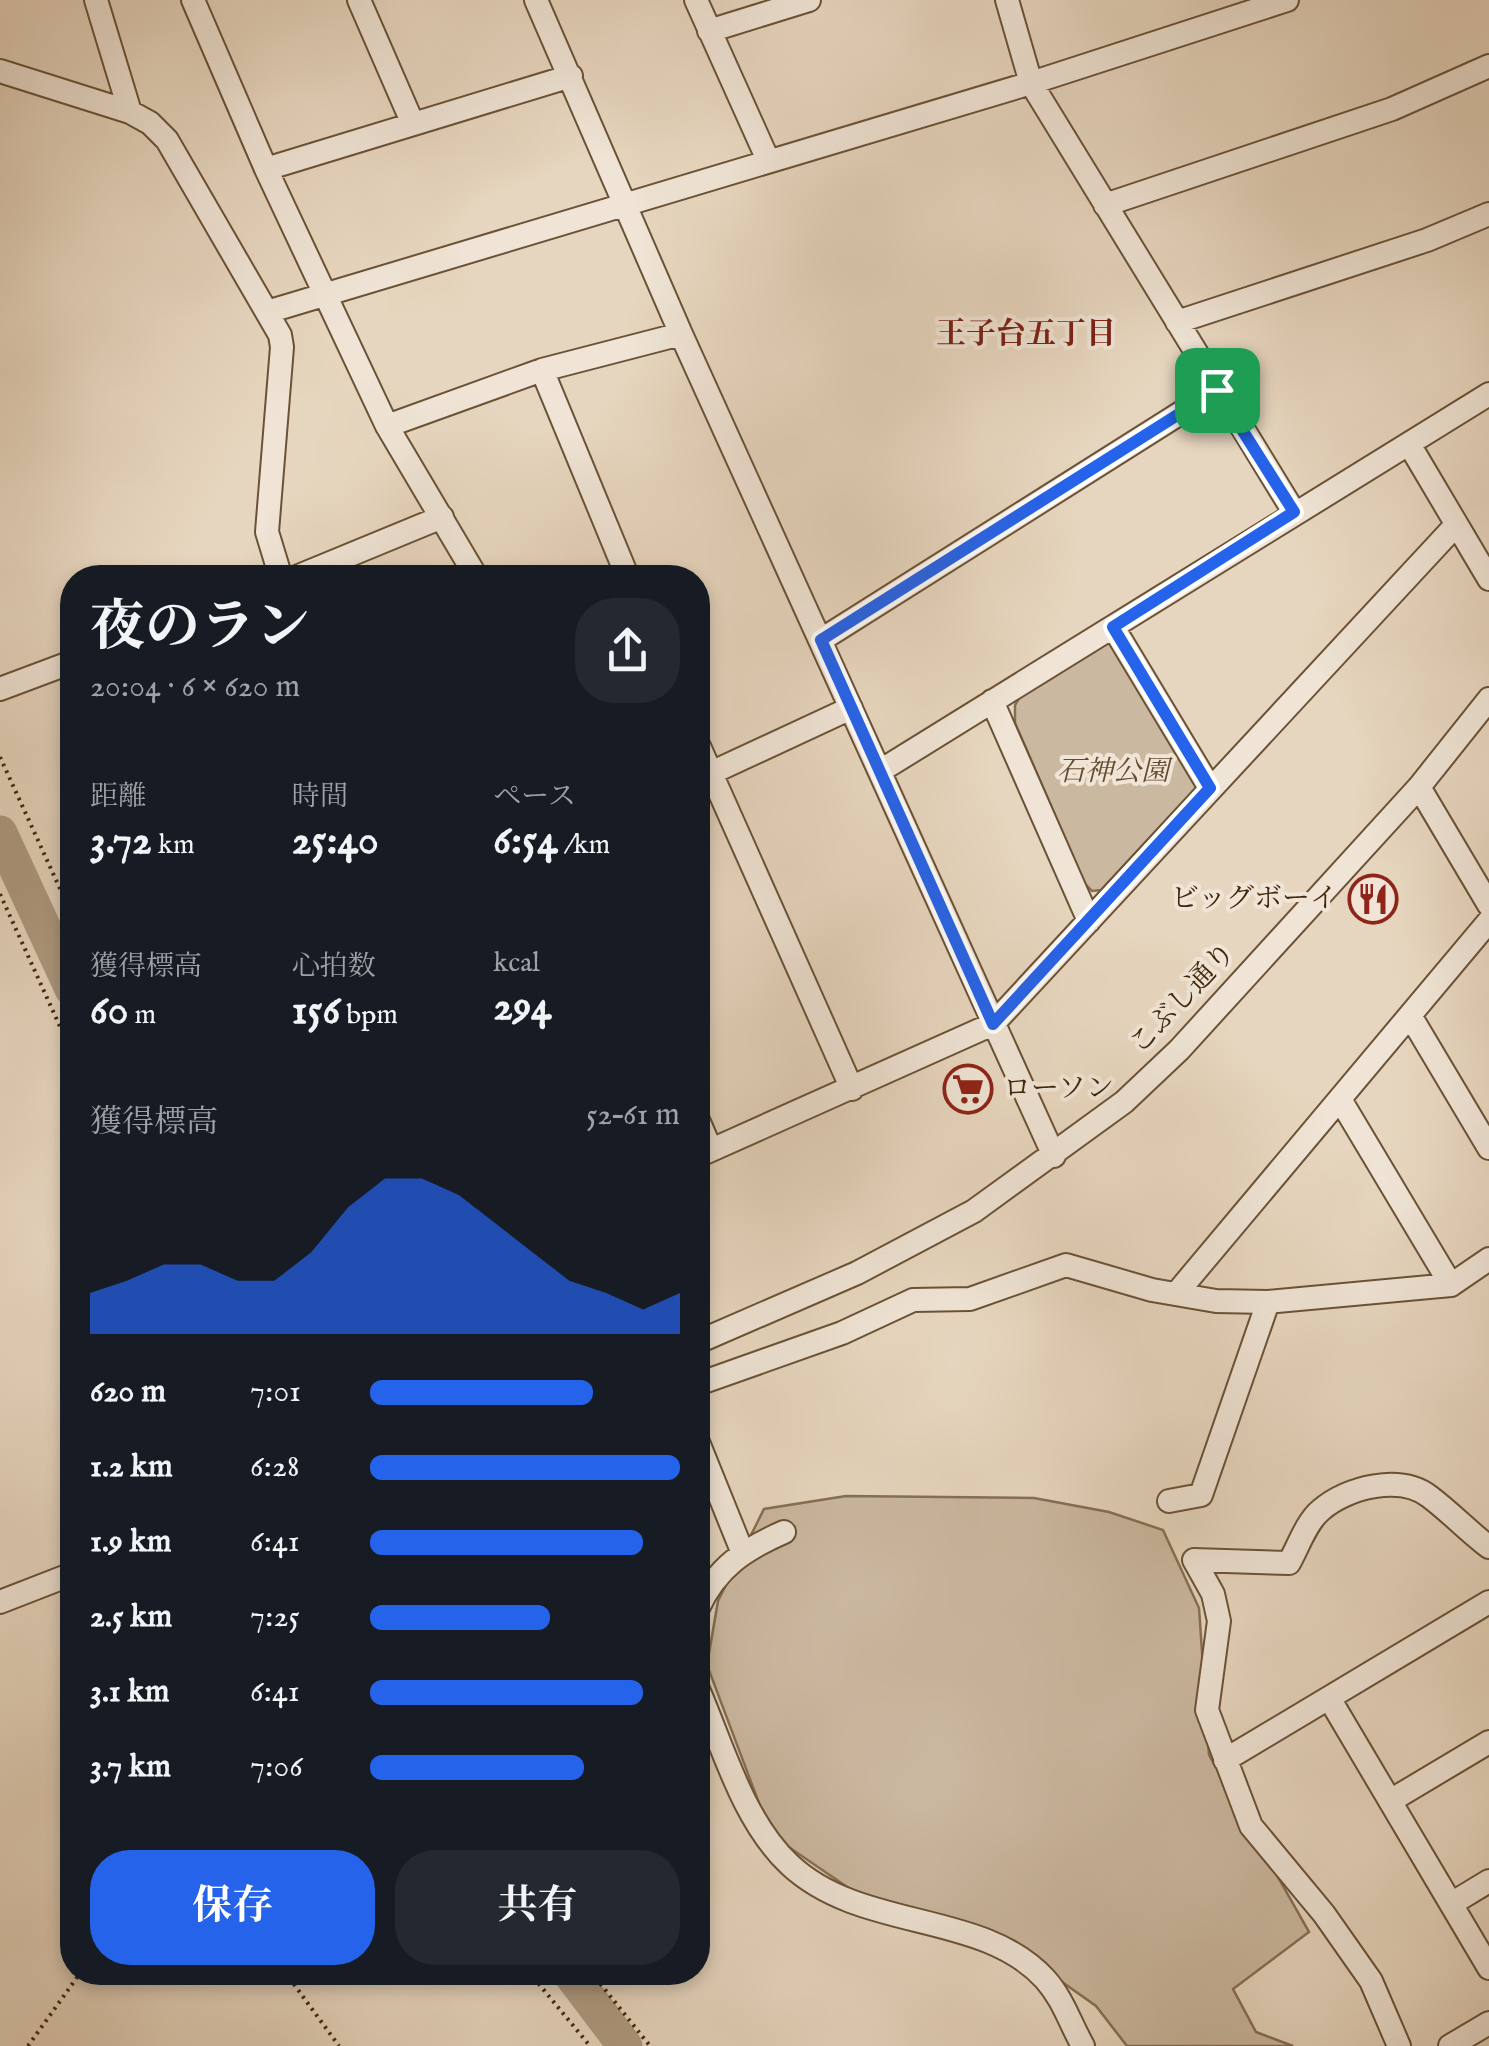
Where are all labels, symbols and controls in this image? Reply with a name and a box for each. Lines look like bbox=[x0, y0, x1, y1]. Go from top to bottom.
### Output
district label: 王子台五丁目 bbox=[936, 316, 1116, 354]
pin bbox=[1175, 348, 1260, 433]
icon: arrive bbox=[1190, 363, 1245, 418]
text: 夜のラン bbox=[90, 594, 310, 664]
button: share bbox=[575, 598, 680, 703]
text: 20:04 · 6 × 620 m bbox=[90, 667, 300, 708]
park label: 石神公園 bbox=[1057, 755, 1173, 790]
text: 距離 bbox=[90, 780, 146, 815]
text: 時間 bbox=[292, 780, 348, 815]
text: ペース bbox=[493, 780, 576, 815]
text: 3.72 bbox=[90, 815, 152, 868]
text: 25:40 bbox=[292, 815, 379, 868]
text: 6:54 bbox=[493, 815, 558, 868]
text: km bbox=[152, 828, 195, 863]
text: /km bbox=[558, 828, 610, 863]
restaurant icon: ビッグボーイ bbox=[1347, 873, 1399, 925]
place label: ビッグボーイ bbox=[1171, 882, 1338, 917]
street label: こぶし通り bbox=[1122, 936, 1244, 1062]
text: kcal bbox=[493, 946, 540, 981]
text: 獲得標高 bbox=[90, 950, 202, 985]
text: 心拍数 bbox=[292, 950, 376, 985]
text: 294 bbox=[493, 981, 552, 1034]
text: 60 bbox=[90, 985, 128, 1038]
text: 156 bbox=[292, 985, 340, 1038]
text: m bbox=[128, 998, 156, 1033]
text: bpm bbox=[340, 998, 398, 1033]
supermarket icon: ローソン bbox=[942, 1063, 994, 1115]
place label: ローソン bbox=[1003, 1072, 1114, 1107]
text: 52–61 m bbox=[586, 1095, 680, 1136]
text: 獲得標高 bbox=[90, 1103, 218, 1144]
text: 620 m bbox=[90, 1372, 166, 1413]
text: 7:01 bbox=[250, 1372, 301, 1413]
text: 1.2 km bbox=[90, 1447, 173, 1488]
text: 6:28 bbox=[250, 1447, 300, 1488]
text: 1.9 km bbox=[90, 1522, 172, 1563]
text: 6:41 bbox=[250, 1522, 300, 1563]
text: 2.5 km bbox=[90, 1597, 172, 1638]
text: 7:25 bbox=[250, 1597, 300, 1638]
text: 3.1 km bbox=[90, 1672, 170, 1713]
text: 6:41 bbox=[250, 1672, 300, 1713]
text: 3.7 km bbox=[90, 1747, 171, 1788]
text: 7:06 bbox=[250, 1747, 303, 1788]
button: 保存 bbox=[90, 1850, 375, 1965]
button: 共有 bbox=[395, 1850, 680, 1965]

